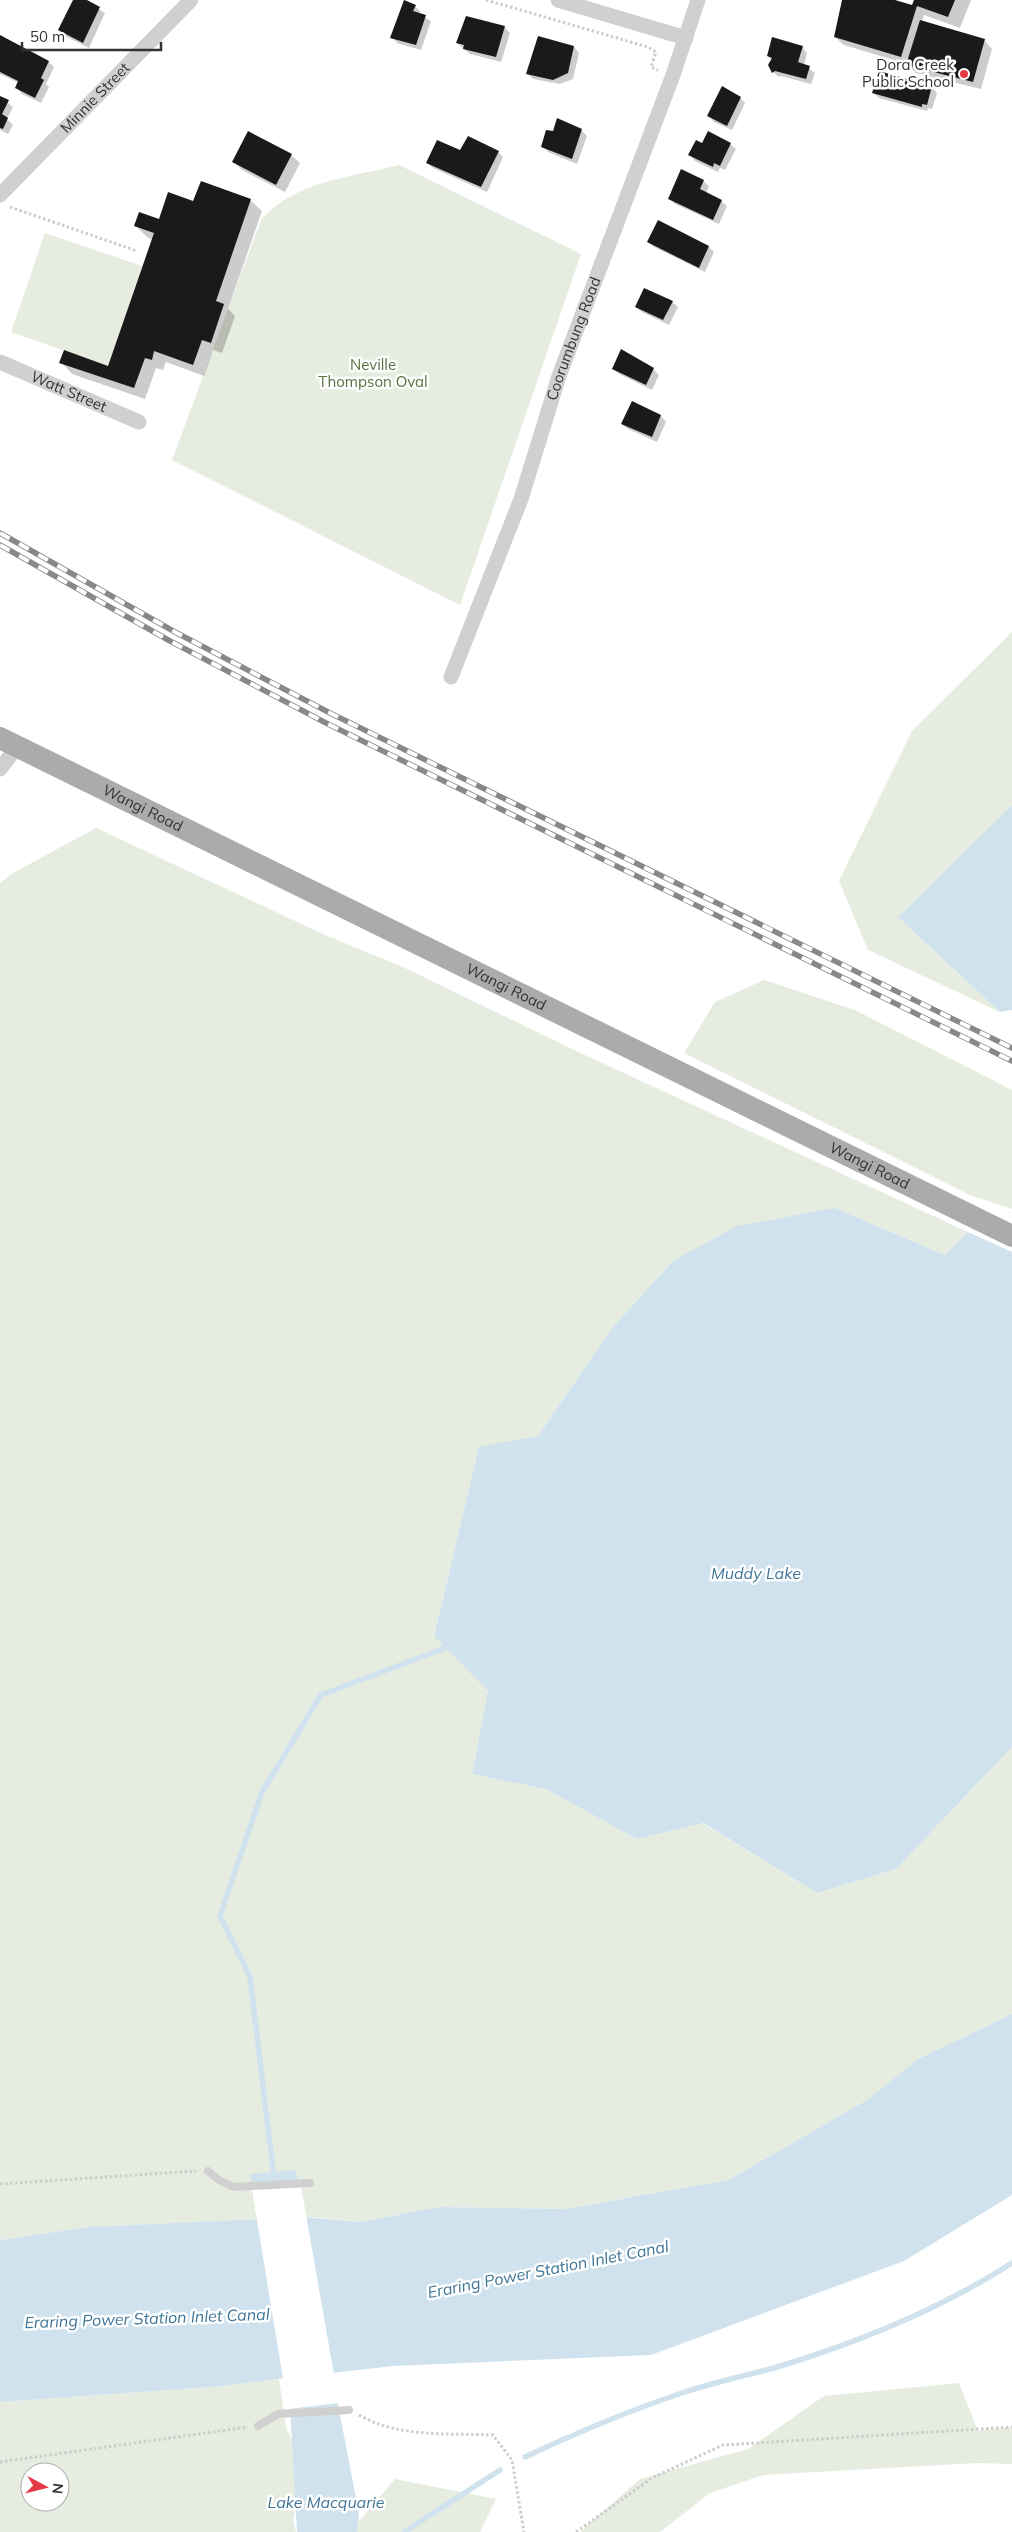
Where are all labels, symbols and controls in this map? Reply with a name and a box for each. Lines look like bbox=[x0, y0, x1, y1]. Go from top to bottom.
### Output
scale bar bbox=[22, 20, 161, 52]
text: 50 m bbox=[30, 27, 65, 46]
place label: Dora Creek Public School bbox=[862, 55, 954, 91]
street label: Minnie Street bbox=[56, 58, 134, 137]
marker: Dora Creek Public School bbox=[958, 68, 970, 80]
street label: Coorumbung Road bbox=[542, 274, 605, 403]
park label: Neville Thompson Oval bbox=[318, 355, 428, 391]
street label: Watt Street bbox=[28, 367, 110, 416]
street label: Wangi Road bbox=[100, 780, 186, 835]
street label: Wangi Road bbox=[463, 959, 549, 1014]
street label: Wangi Road bbox=[826, 1138, 913, 1193]
water label: Muddy Lake bbox=[711, 1563, 801, 1583]
water label: Eraring Power Station Inlet Canal bbox=[426, 2236, 670, 2302]
water label: Eraring Power Station Inlet Canal bbox=[24, 2304, 270, 2332]
north arrow bbox=[20, 2462, 70, 2512]
text: N bbox=[48, 2482, 67, 2495]
water label: Lake Macquarie bbox=[267, 2492, 385, 2512]

